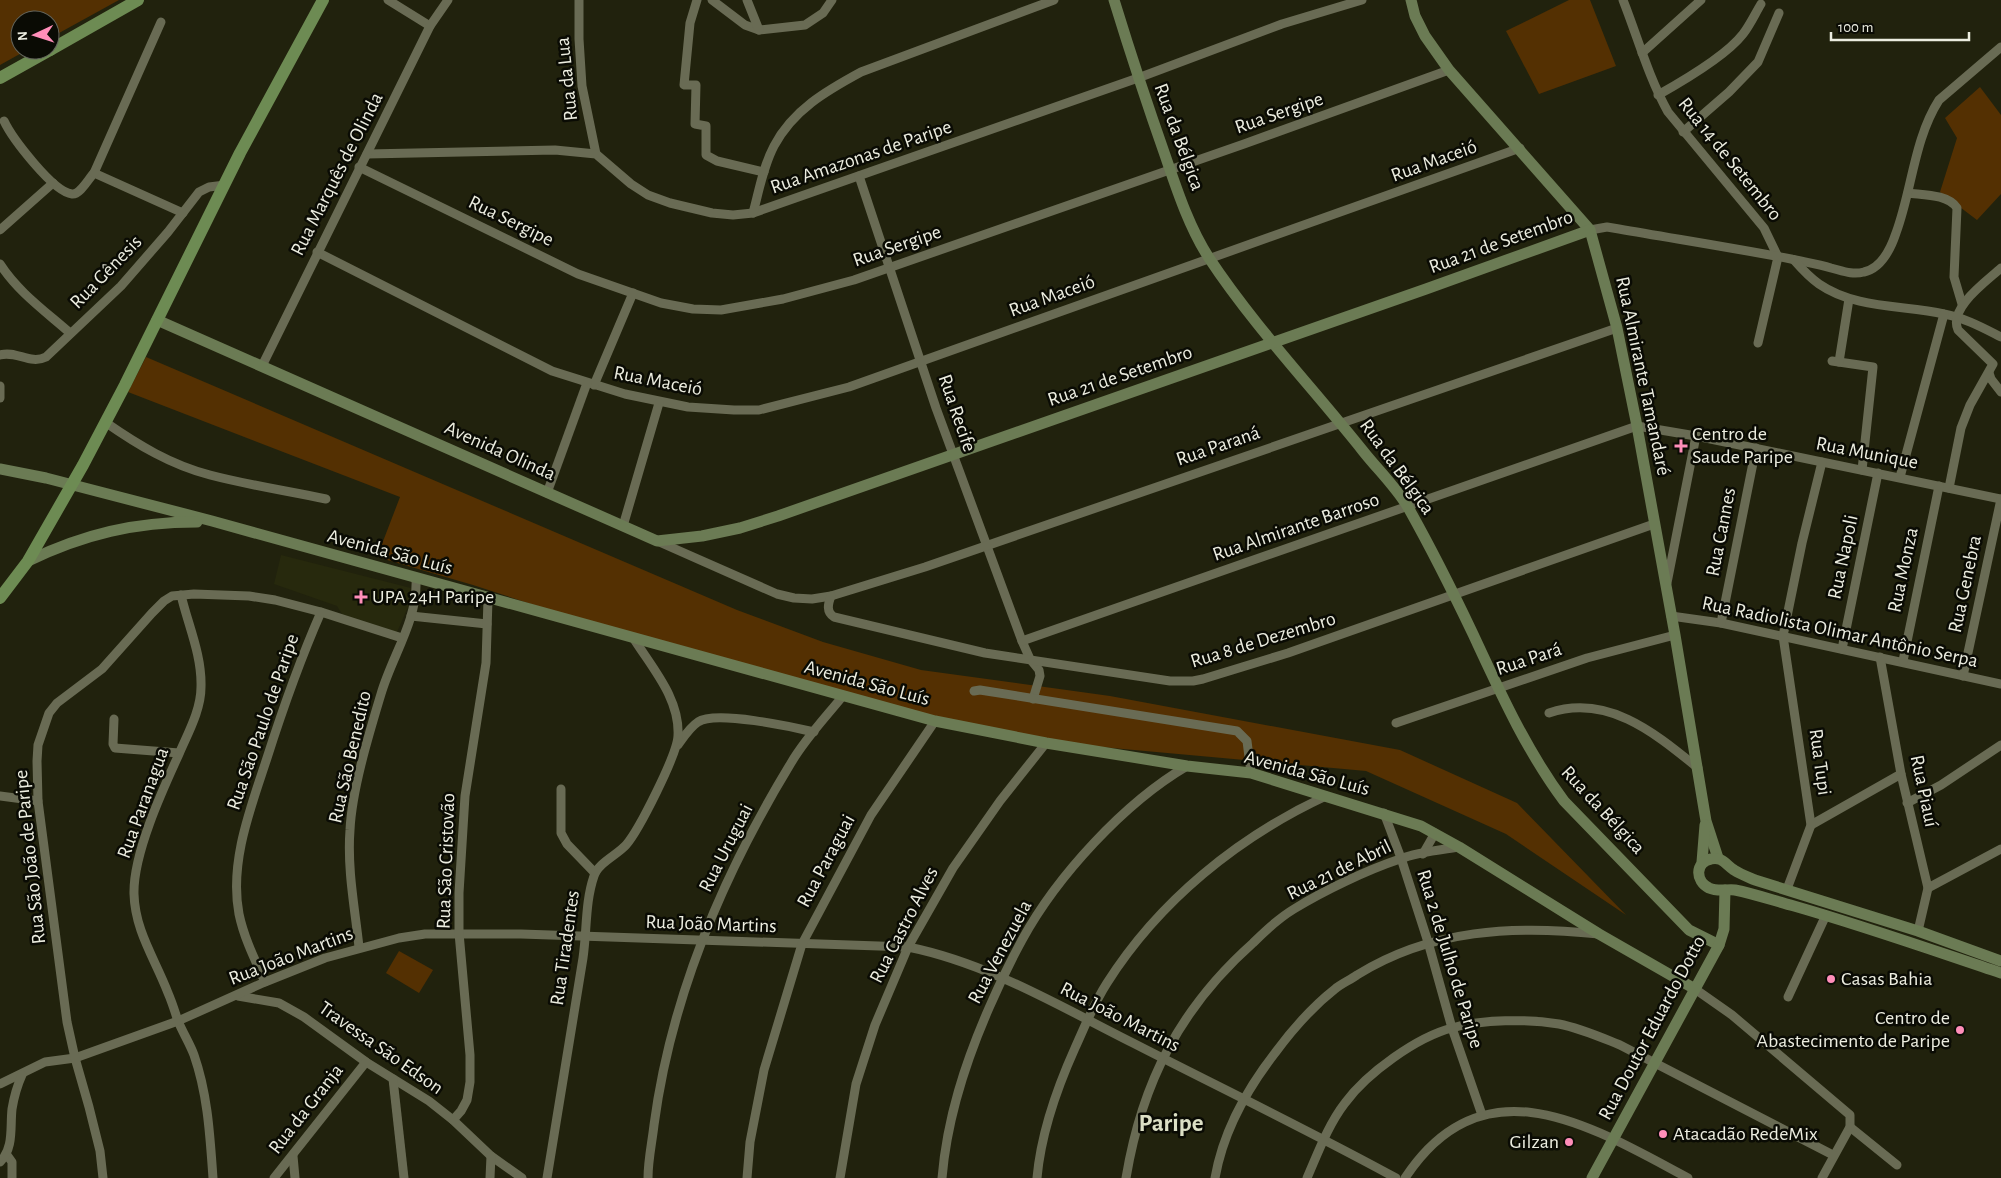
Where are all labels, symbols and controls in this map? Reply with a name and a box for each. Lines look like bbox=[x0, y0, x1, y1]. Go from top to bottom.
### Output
north arrow bbox=[10, 10, 60, 60]
scale bar bbox=[1831, 10, 1968, 42]
text: 100 m bbox=[1838, 20, 1873, 35]
text: N bbox=[16, 30, 30, 41]
street label: Rua da Lua bbox=[553, 36, 581, 122]
street label: Rua da Bélgica bbox=[1150, 81, 1208, 193]
street label: Rua Marquês de Olinda bbox=[287, 89, 387, 259]
street label: Rua Sergipe bbox=[1232, 89, 1326, 137]
street label: Rua 14 de Setembro bbox=[1674, 94, 1786, 224]
street label: Rua Amazonas de Paripe bbox=[768, 117, 954, 197]
street label: Rua Maceió bbox=[1388, 136, 1480, 186]
street label: Rua Sergipe bbox=[465, 192, 557, 250]
street label: Rua 21 de Setembro bbox=[1426, 207, 1576, 277]
street label: Rua Sergipe bbox=[850, 222, 944, 270]
street label: Rua Gênesis bbox=[66, 231, 146, 313]
street label: Rua Maceió bbox=[1006, 271, 1098, 321]
street label: Rua Almirante Tamandaré bbox=[1612, 275, 1674, 477]
street label: Rua 21 de Setembro bbox=[1045, 342, 1195, 410]
street label: Rua Maceió bbox=[612, 363, 704, 399]
street label: Rua Recife bbox=[934, 372, 980, 454]
street label: Rua da Bélgica bbox=[1356, 416, 1438, 518]
street label: Avenida Olinda bbox=[442, 418, 558, 484]
street label: Rua Paraná bbox=[1174, 422, 1262, 470]
place label: Centro de Saude Paripe bbox=[1692, 424, 1793, 467]
street label: Rua Munique bbox=[1814, 433, 1920, 473]
marker: Centro de Saude Paripe bbox=[1674, 439, 1688, 453]
street label: Rua Cannes bbox=[1703, 486, 1739, 578]
street label: Rua Almirante Barroso bbox=[1210, 489, 1382, 565]
street label: Rua Napoli bbox=[1824, 513, 1862, 601]
street label: Avenida São Luís bbox=[325, 526, 455, 578]
street label: Rua Monza bbox=[1884, 526, 1922, 614]
street label: Rua Genebra bbox=[1945, 533, 1985, 635]
place label: UPA 24H Paripe bbox=[372, 587, 494, 607]
marker: UPA 24H Paripe bbox=[354, 590, 368, 604]
street label: Rua Radiolista Olimar Antônio Serpa bbox=[1700, 593, 1980, 671]
street label: Rua 8 de Dezembro bbox=[1188, 608, 1338, 672]
street label: Rua São Paulo de Paripe bbox=[223, 631, 303, 813]
street label: Rua Pará bbox=[1494, 639, 1564, 679]
street label: Avenida São Luís bbox=[802, 657, 932, 709]
street label: Rua São Benedito bbox=[325, 689, 375, 825]
street label: Rua Tupi bbox=[1805, 727, 1835, 797]
street label: Rua Paranagua bbox=[114, 745, 172, 861]
street label: Avenida São Luís bbox=[1242, 747, 1372, 799]
street label: Rua Piauí bbox=[1907, 753, 1941, 829]
street label: Rua da Bélgica bbox=[1557, 762, 1649, 858]
street label: Rua São João de Paripe bbox=[11, 769, 49, 945]
street label: Rua São Cristovão bbox=[434, 793, 458, 929]
street label: Rua Uruguai bbox=[695, 801, 757, 895]
street label: Rua Paraguai bbox=[793, 811, 859, 911]
street label: Rua 21 de Abril bbox=[1284, 836, 1394, 904]
street label: Rua Castro Alves bbox=[866, 864, 942, 986]
street label: Rua 2 de Julho de Paripe bbox=[1413, 867, 1487, 1051]
street label: Rua Tiradentes bbox=[547, 889, 583, 1007]
street label: Rua Venezuela bbox=[964, 897, 1036, 1007]
street label: Rua João Martins bbox=[645, 912, 777, 936]
street label: Rua João Martins bbox=[226, 923, 356, 989]
street label: Rua Doutor Eduardo Dotto bbox=[1595, 933, 1709, 1123]
place label: Casas Bahia bbox=[1841, 969, 1932, 989]
marker: Casas Bahia bbox=[1825, 973, 1837, 985]
street label: Rua João Martins bbox=[1057, 978, 1183, 1056]
street label: Travessa São Edson bbox=[315, 998, 447, 1098]
place label: Centro de Abastecimento de Paripe bbox=[1756, 1008, 1950, 1051]
marker: Centro de Abastecimento de Paripe bbox=[1954, 1024, 1966, 1036]
street label: Rua da Granja bbox=[265, 1060, 347, 1158]
district label: Paripe bbox=[1138, 1111, 1204, 1136]
place label: Atacadão RedeMix bbox=[1673, 1124, 1818, 1144]
marker: Atacadão RedeMix bbox=[1657, 1128, 1669, 1140]
place label: Gilzan bbox=[1510, 1132, 1559, 1152]
marker: Gilzan bbox=[1563, 1136, 1575, 1148]

